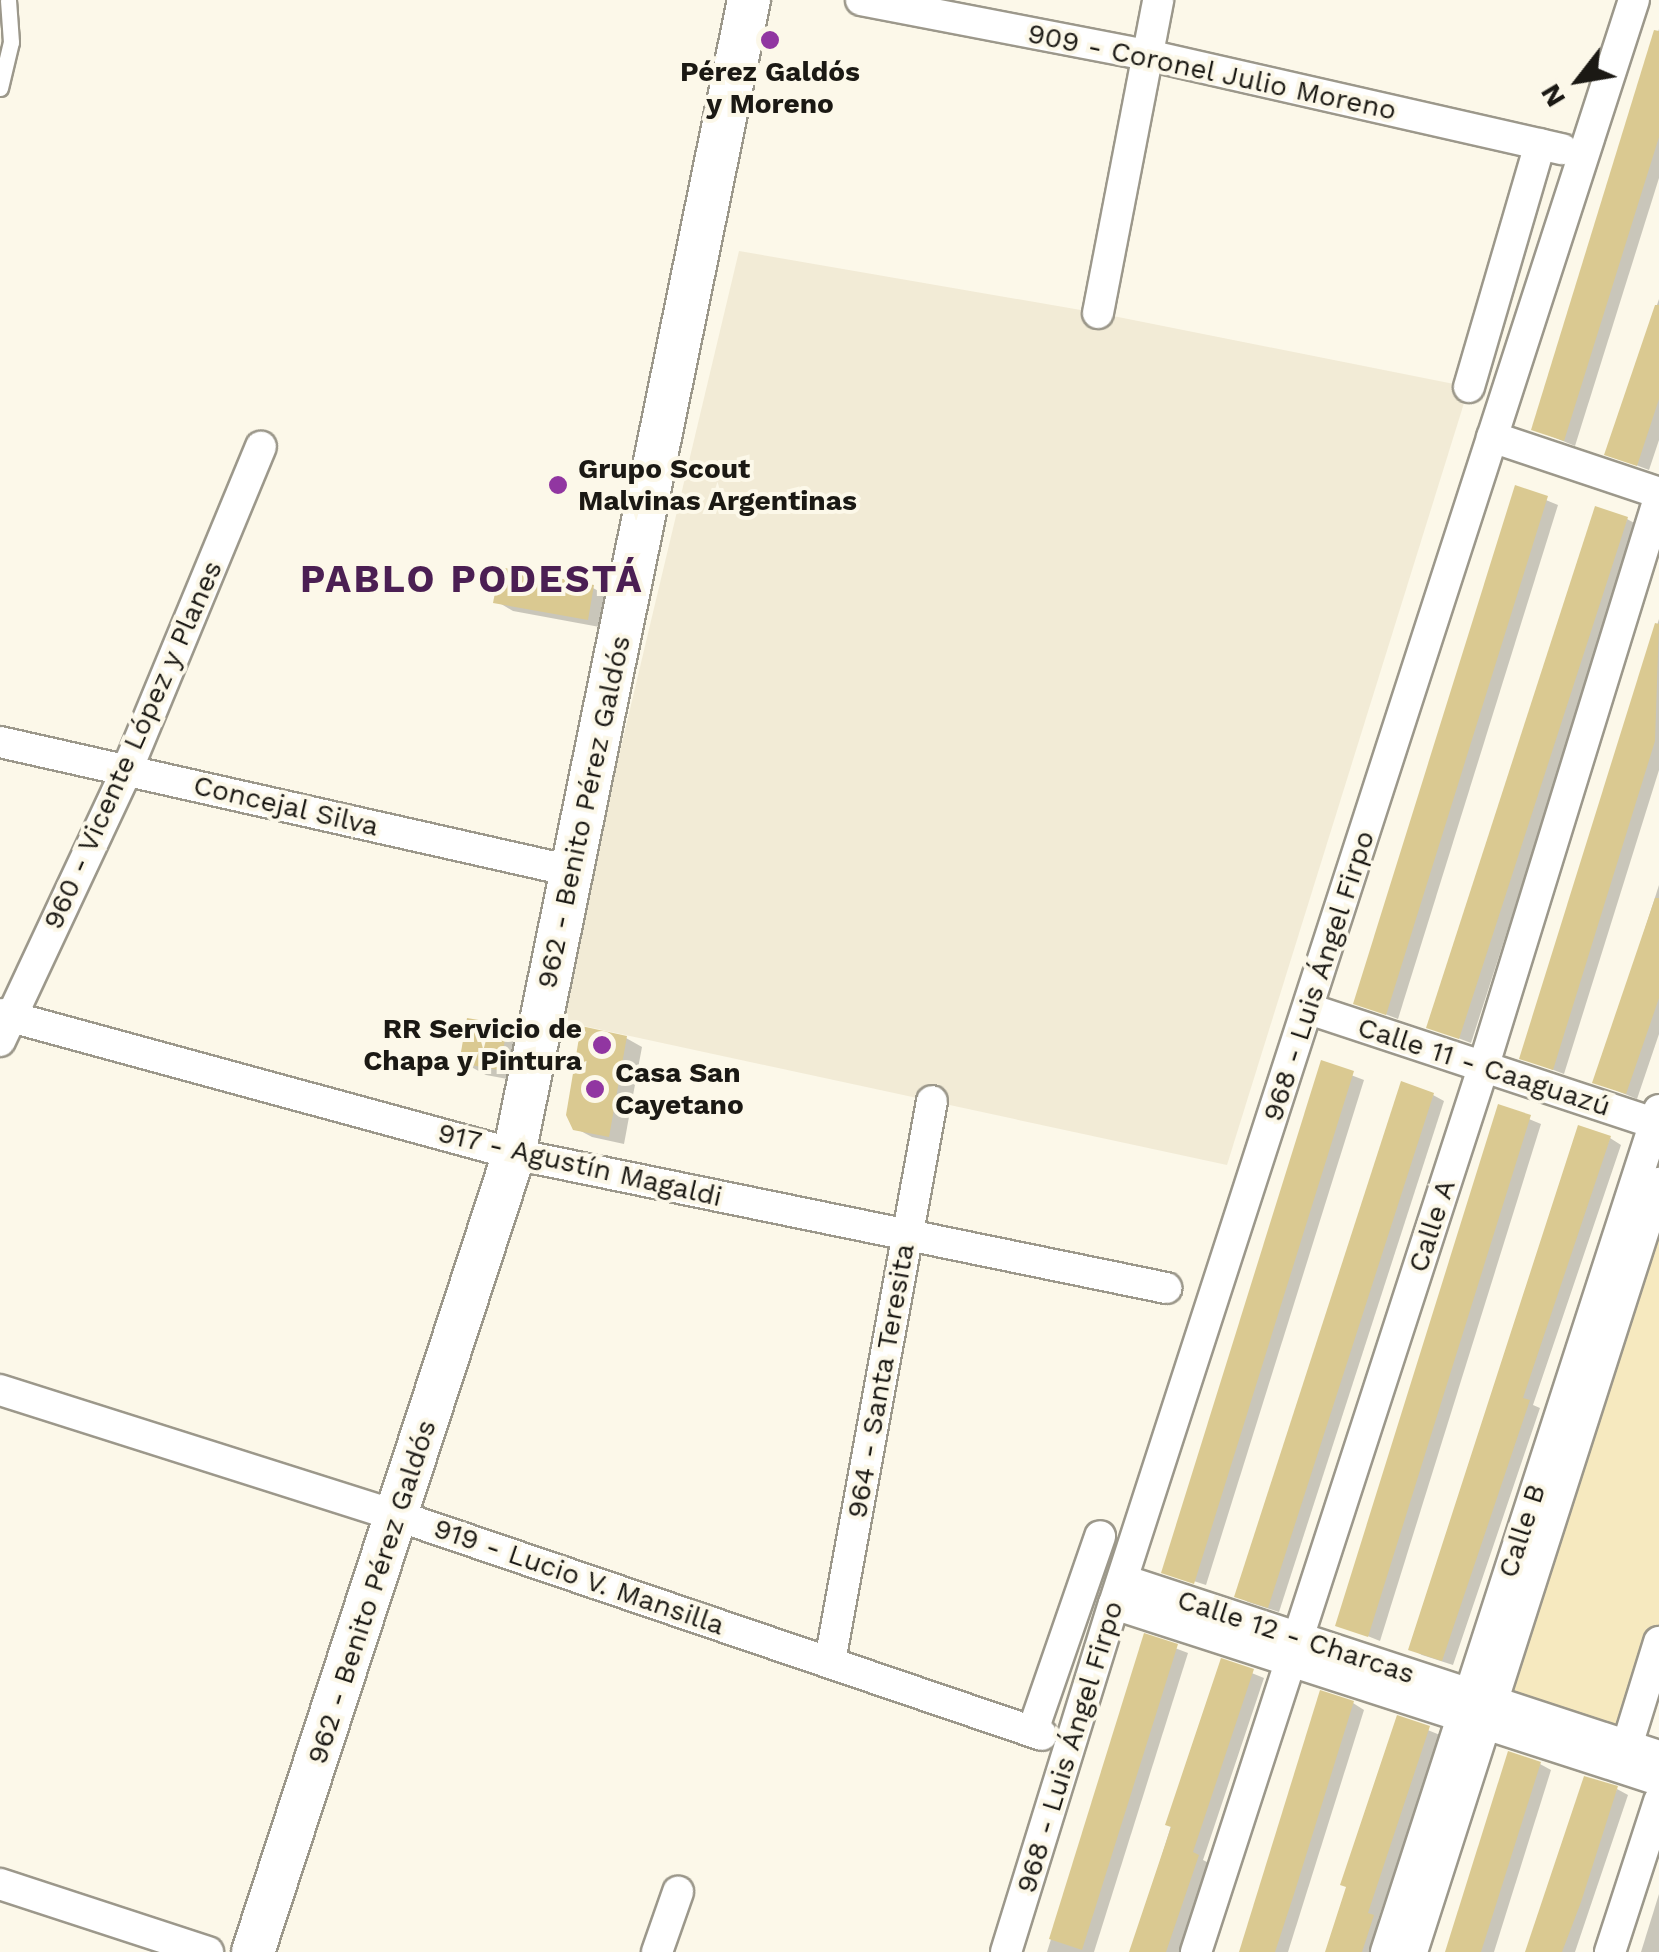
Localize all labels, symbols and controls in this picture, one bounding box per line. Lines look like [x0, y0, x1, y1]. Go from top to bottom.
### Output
street label: 909 - Coronel Julio Moreno [1024, 16, 1400, 128]
marker: Pérez Galdós y Moreno [759, 29, 781, 51]
north arrow [1529, 30, 1629, 130]
place label: Pérez Galdós y Moreno [680, 55, 860, 121]
text: N [1533, 78, 1572, 113]
place label: Grupo Scout Malvinas Argentinas [578, 452, 857, 518]
marker: Grupo Scout Malvinas Argentinas [547, 474, 569, 496]
street label: 960 - Vicente López y Planes [36, 554, 230, 936]
district label: PABLO PODESTÁ [300, 557, 644, 603]
street label: 962 - Benito Pérez Galdós [530, 633, 638, 991]
street label: Concejal Silva [190, 768, 382, 844]
street label: 968 - Luis Ángel Firpo [1256, 825, 1382, 1127]
street label: Calle 11 - Caaguazú [1353, 1010, 1615, 1124]
place label: RR Servicio de Chapa y Pintura [362, 1012, 582, 1078]
marker: RR Servicio de Chapa y Pintura [591, 1034, 613, 1056]
place label: Casa San Cayetano [615, 1056, 744, 1122]
marker: Casa San Cayetano [584, 1078, 606, 1100]
street label: 917 - Agustín Magaldi [434, 1116, 726, 1214]
street label: Calle A [1401, 1175, 1463, 1277]
street label: 964 - Santa Teresita [840, 1240, 922, 1522]
street label: 962 - Benito Pérez Galdós [300, 1416, 444, 1768]
street label: Calle B [1491, 1480, 1553, 1582]
street label: 919 - Lucio V. Mansilla [429, 1511, 729, 1643]
street label: Calle 12 - Charcas [1173, 1583, 1419, 1691]
street label: 968 - Luis Ángel Firpo [1009, 1596, 1131, 1898]

